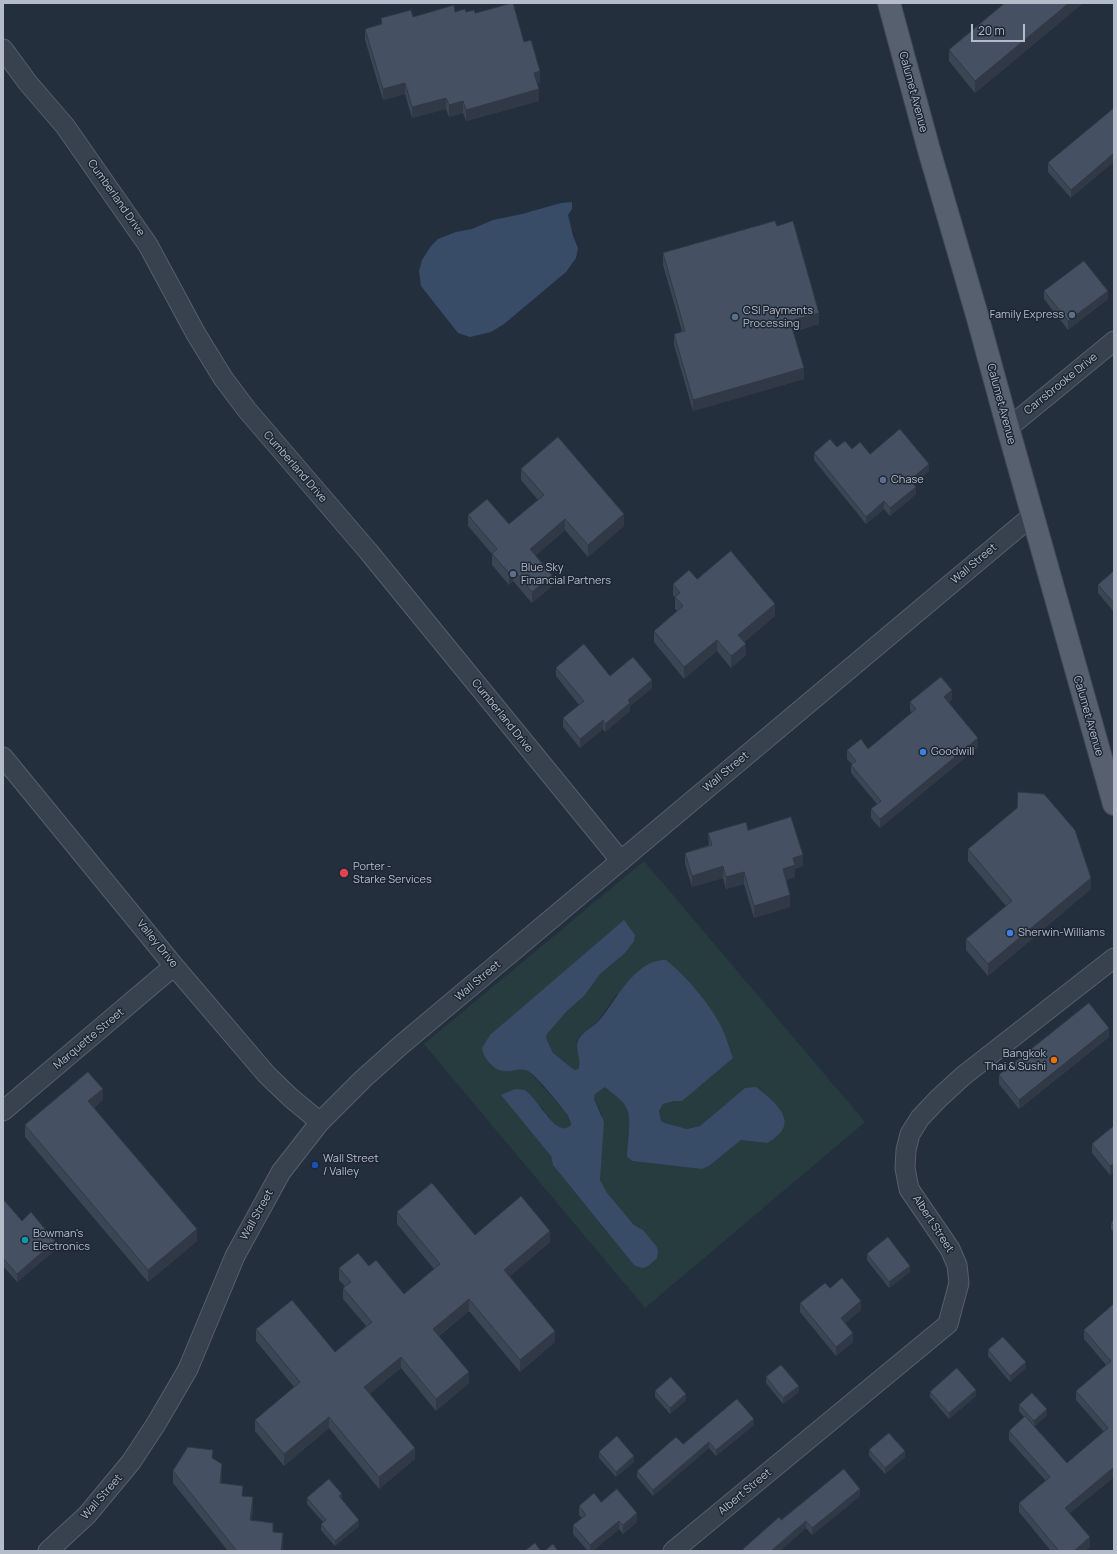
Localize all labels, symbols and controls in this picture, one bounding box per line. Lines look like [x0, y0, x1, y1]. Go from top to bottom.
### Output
scale bar [973, 16, 1027, 42]
text: 20 m [978, 22, 1005, 39]
street label: Calumet Avenue [896, 50, 930, 134]
street label: Cumberland Drive [85, 157, 147, 239]
place label: CSI Payments Processing [743, 304, 813, 330]
place label: Family Express [990, 308, 1064, 322]
marker: Family Express [1067, 310, 1077, 320]
marker: CSI Payments Processing [730, 312, 740, 322]
street label: Carrsbrooke Drive [1022, 350, 1100, 418]
street label: Calumet Avenue [984, 362, 1018, 446]
street label: Cumberland Drive [260, 429, 330, 505]
place label: Chase [891, 473, 924, 487]
marker: Chase [878, 475, 888, 485]
street label: Wall Street [948, 541, 1000, 587]
place label: Blue Sky Financial Partners [521, 561, 611, 587]
marker: Blue Sky Financial Partners [508, 569, 518, 579]
street label: Calumet Avenue [1070, 674, 1106, 758]
street label: Cumberland Drive [468, 677, 536, 755]
place label: Goodwill [931, 745, 974, 759]
marker: Goodwill [918, 747, 928, 757]
street label: Wall Street [700, 749, 752, 795]
place label: Porter - Starke Services [353, 860, 432, 886]
marker: Porter - Starke Services [338, 867, 350, 879]
street label: Valley Drive [134, 918, 180, 970]
place label: Sherwin-Williams [1018, 926, 1105, 940]
marker: Sherwin-Williams [1005, 928, 1015, 938]
street label: Wall Street [452, 958, 504, 1004]
street label: Marquette Street [51, 1006, 127, 1072]
place label: Bangkok Thai & Sushi [984, 1047, 1046, 1073]
marker: Bangkok Thai & Sushi [1049, 1055, 1059, 1065]
place label: Wall Street / Valley [323, 1152, 379, 1178]
marker: Wall Street / Valley [310, 1160, 320, 1170]
street label: Wall Street [238, 1188, 276, 1242]
street label: Albert Street [910, 1193, 956, 1255]
place label: Bowman's Electronics [33, 1227, 90, 1253]
marker: Bowman's Electronics [20, 1235, 30, 1245]
street label: Albert Street [716, 1466, 774, 1518]
street label: Wall Street [79, 1472, 125, 1522]

